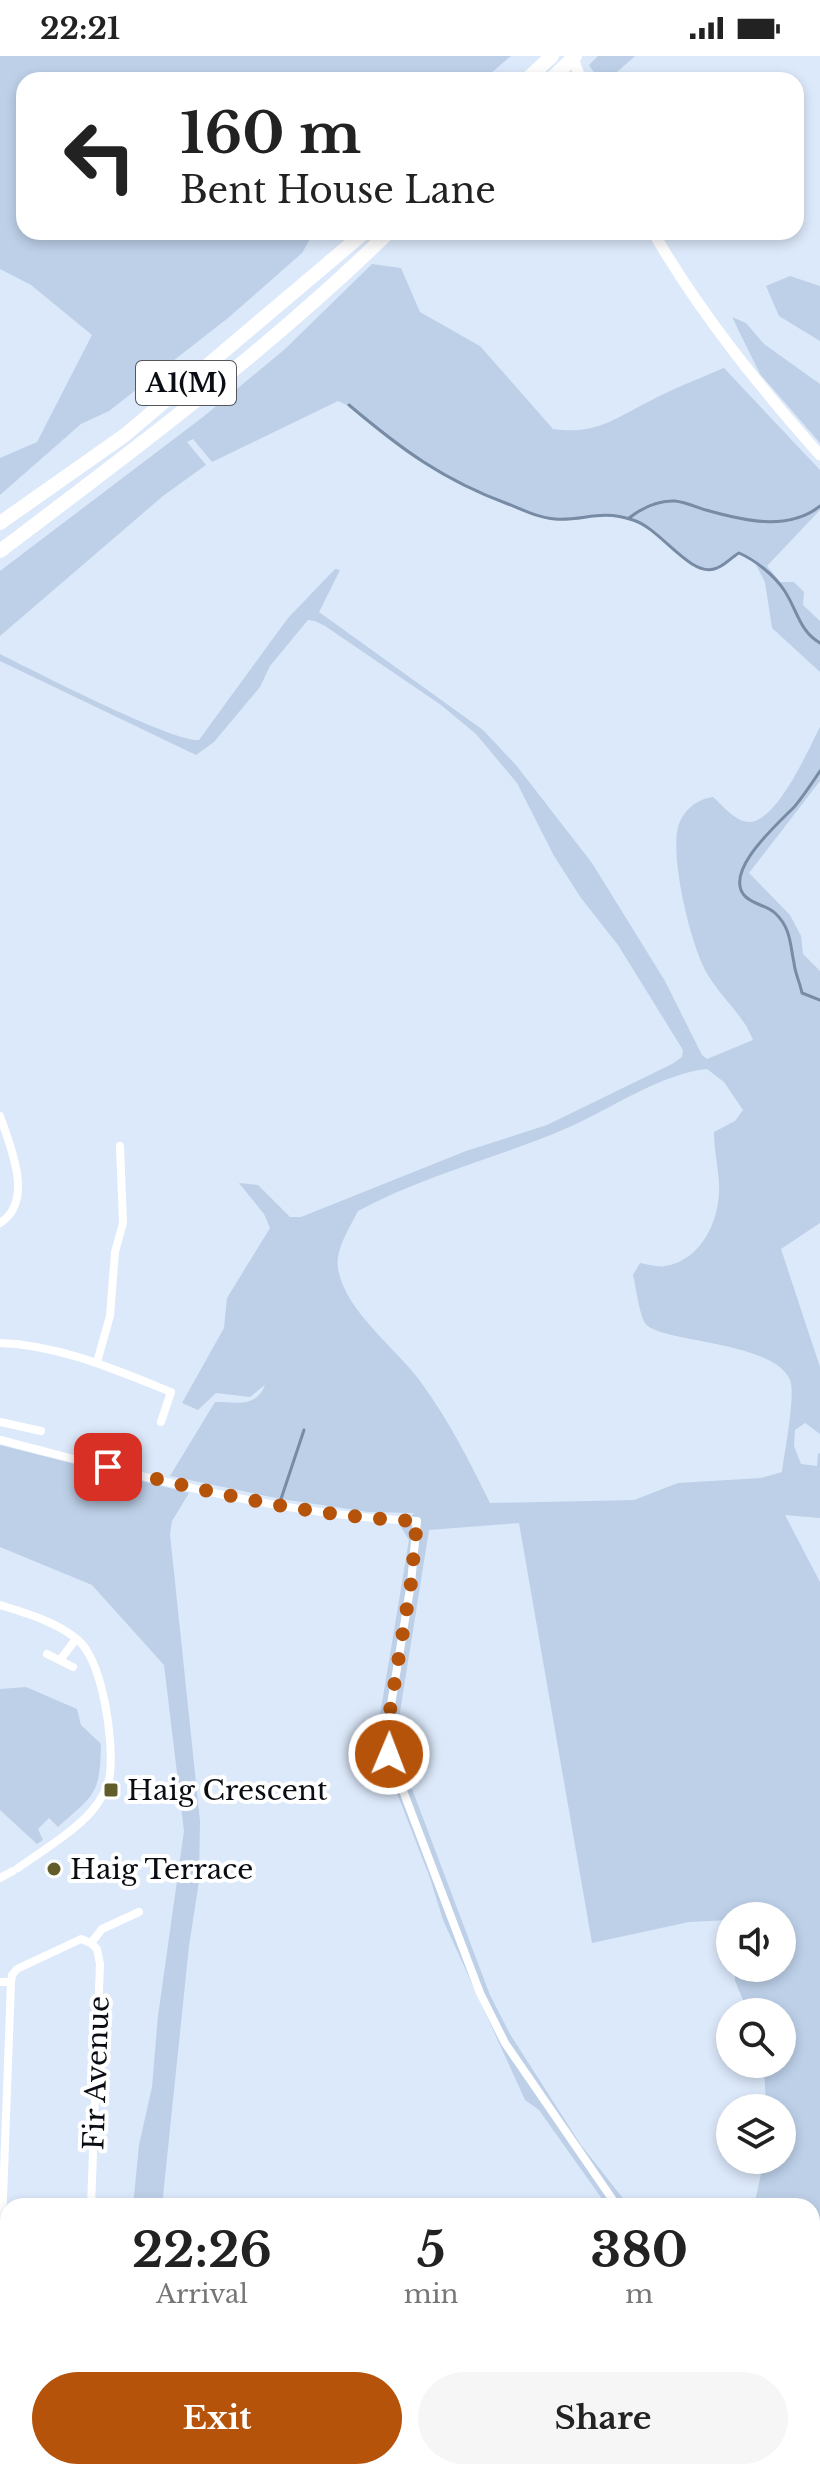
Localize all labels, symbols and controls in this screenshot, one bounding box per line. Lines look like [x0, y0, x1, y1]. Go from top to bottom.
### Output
text: 22:21 [40, 10, 120, 47]
text: 160 m [180, 99, 361, 168]
icon: left [48, 104, 152, 208]
text: Bent House Lane [180, 168, 496, 213]
road number: A1(M) [136, 361, 236, 405]
pin [74, 1433, 142, 1501]
icon: arrive [86, 1445, 130, 1489]
position arrow [347, 1712, 431, 1796]
place label: Haig Crescent [127, 1773, 328, 1808]
marker: Haig Crescent [102, 1781, 120, 1799]
place label: Haig Terrace [70, 1852, 253, 1887]
marker: Haig Terrace [45, 1860, 63, 1878]
map controls [716, 1902, 796, 2174]
button: sound [716, 1902, 796, 1982]
street label: Fir Avenue [76, 1995, 117, 2151]
button: search [716, 1998, 796, 2078]
button: layers [716, 2094, 796, 2174]
text: 22:26 [132, 2220, 272, 2280]
text: 5 [417, 2220, 445, 2280]
text: 380 [591, 2220, 688, 2280]
text: Arrival [156, 2278, 248, 2310]
text: min [404, 2278, 459, 2310]
text: m [625, 2278, 653, 2310]
button: Exit [32, 2372, 402, 2464]
button: Share [418, 2372, 788, 2464]

